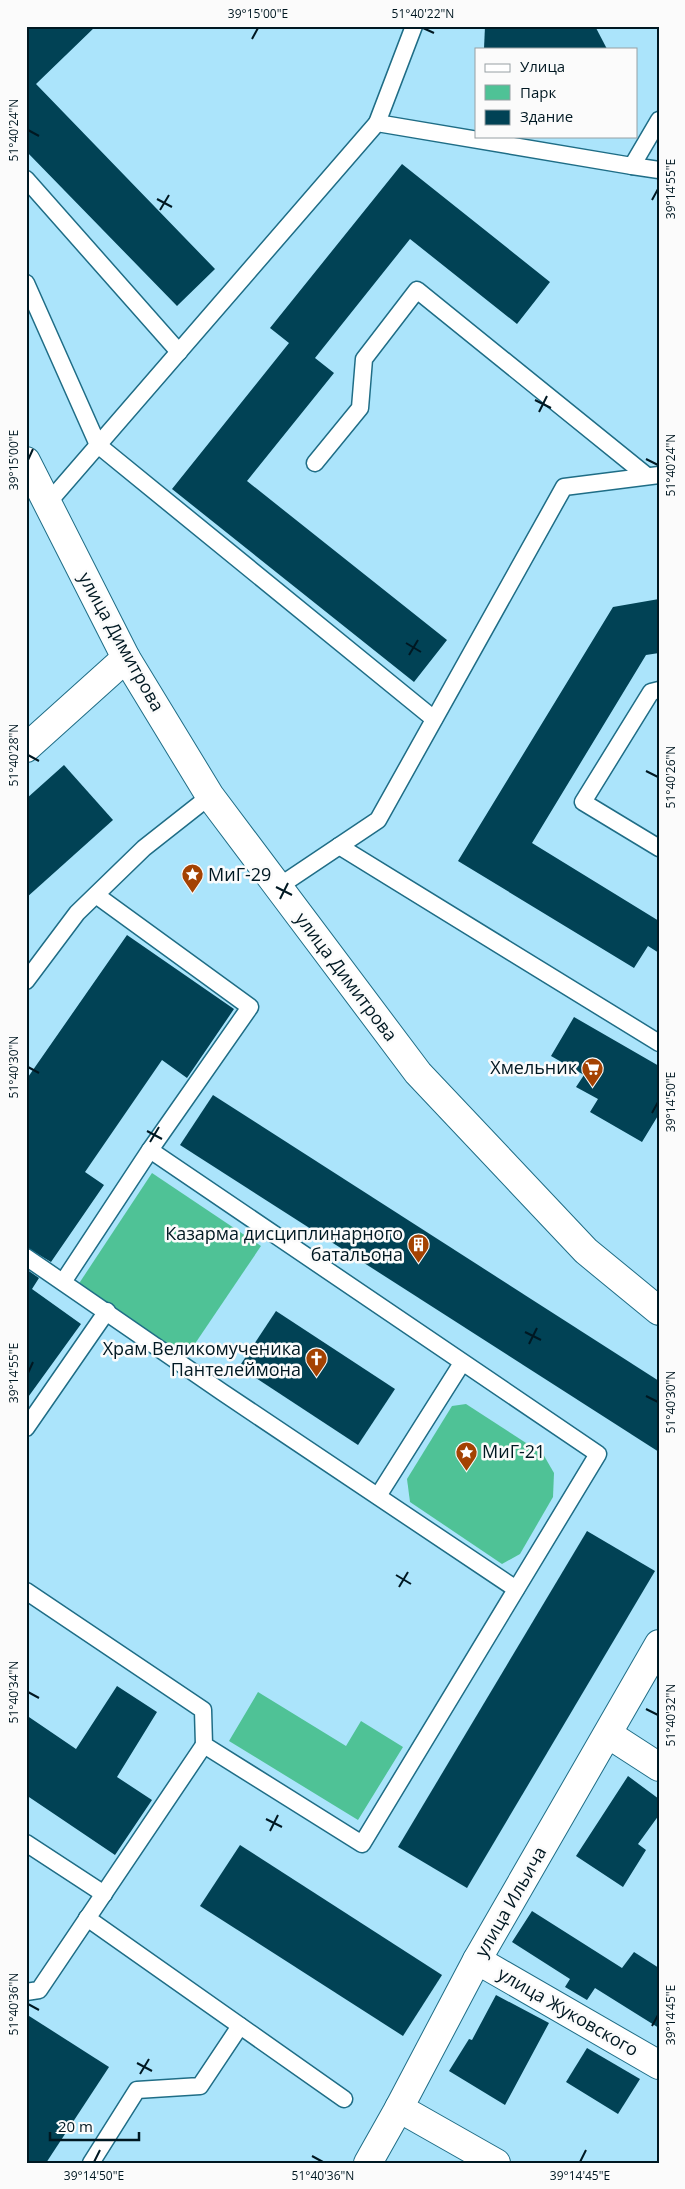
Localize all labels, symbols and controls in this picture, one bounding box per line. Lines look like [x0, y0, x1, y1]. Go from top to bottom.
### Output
text: 39°15'00"E [228, 5, 288, 22]
text: 51°40'22"N [392, 5, 454, 22]
legend [475, 48, 638, 138]
text: Улица [520, 56, 565, 76]
text: Парк [520, 82, 556, 102]
text: 51°40'24"N [5, 99, 22, 161]
text: Здание [520, 106, 573, 126]
text: 39°14'55"E [662, 159, 679, 219]
text: 39°15'00"E [5, 430, 22, 490]
text: 51°40'24"N [662, 434, 679, 496]
street label: улица Димитрова [74, 568, 170, 715]
text: 51°40'28"N [5, 724, 22, 786]
text: 51°40'26"N [662, 746, 679, 808]
place label: МиГ-29 [208, 862, 271, 886]
place icon: МиГ-29 [180, 863, 204, 894]
street label: улица Димитрова [290, 907, 403, 1046]
text: 51°40'30"N [5, 1036, 22, 1098]
place label: Хмельник [490, 1055, 578, 1079]
supermarket icon: Хмельник [581, 1056, 605, 1087]
text: 39°14'50"E [662, 1072, 679, 1132]
place label: Казарма дисциплинарного батальона [165, 1221, 403, 1266]
building icon: Казарма дисциплинарного батальона [407, 1232, 431, 1263]
place label: Храм Великомученика Пантелеймона [103, 1336, 301, 1381]
text: 39°14'55"E [5, 1343, 22, 1403]
church icon: Храм Великомученика Пантелеймона [305, 1347, 329, 1378]
text: 51°40'30"N [662, 1371, 679, 1433]
place label: МиГ-21 [482, 1439, 545, 1463]
place icon: МиГ-21 [454, 1440, 478, 1471]
text: 51°40'34"N [5, 1661, 22, 1723]
text: 51°40'32"N [662, 1684, 679, 1746]
street label: улица Ильича [469, 1842, 551, 1961]
street label: улица Жуковского [494, 1961, 643, 2061]
text: 51°40'36"N [5, 1973, 22, 2035]
text: 39°14'45"E [662, 1985, 679, 2045]
scale bar [50, 2109, 139, 2141]
text: 20 m [58, 2116, 93, 2136]
text: 39°14'50"E [64, 2167, 124, 2184]
text: 51°40'36"N [292, 2167, 354, 2184]
text: 39°14'45"E [550, 2167, 610, 2184]

